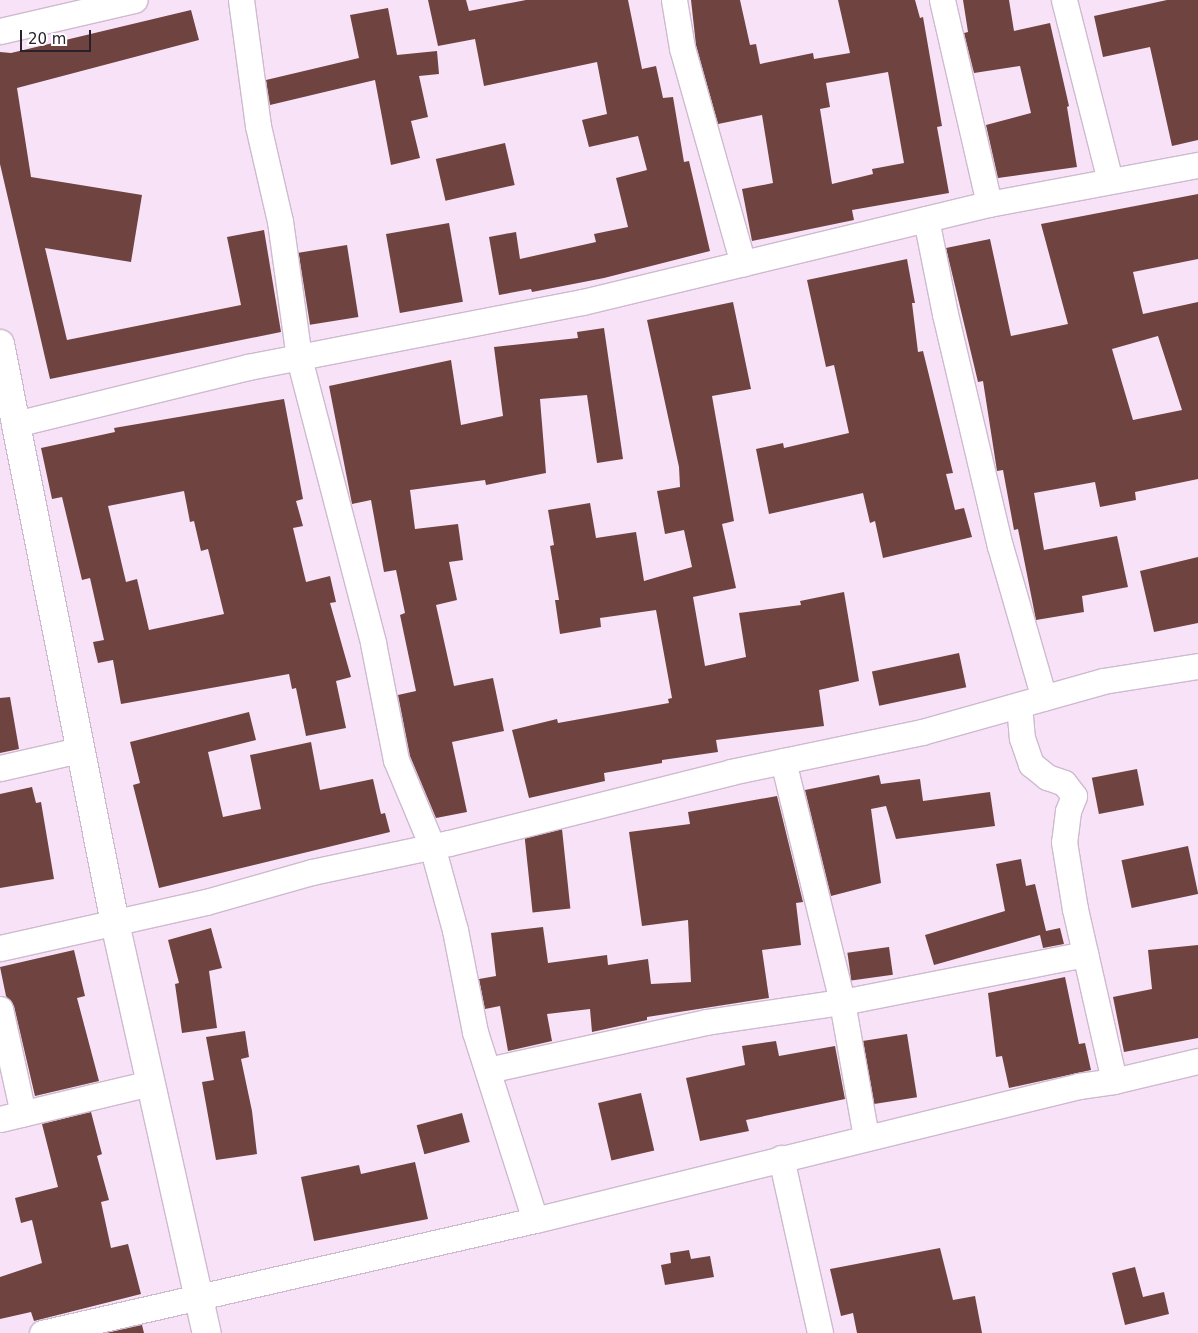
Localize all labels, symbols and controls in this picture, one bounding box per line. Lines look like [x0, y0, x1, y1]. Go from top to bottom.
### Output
scale bar [22, 20, 94, 52]
text: 20 m [28, 30, 66, 48]

